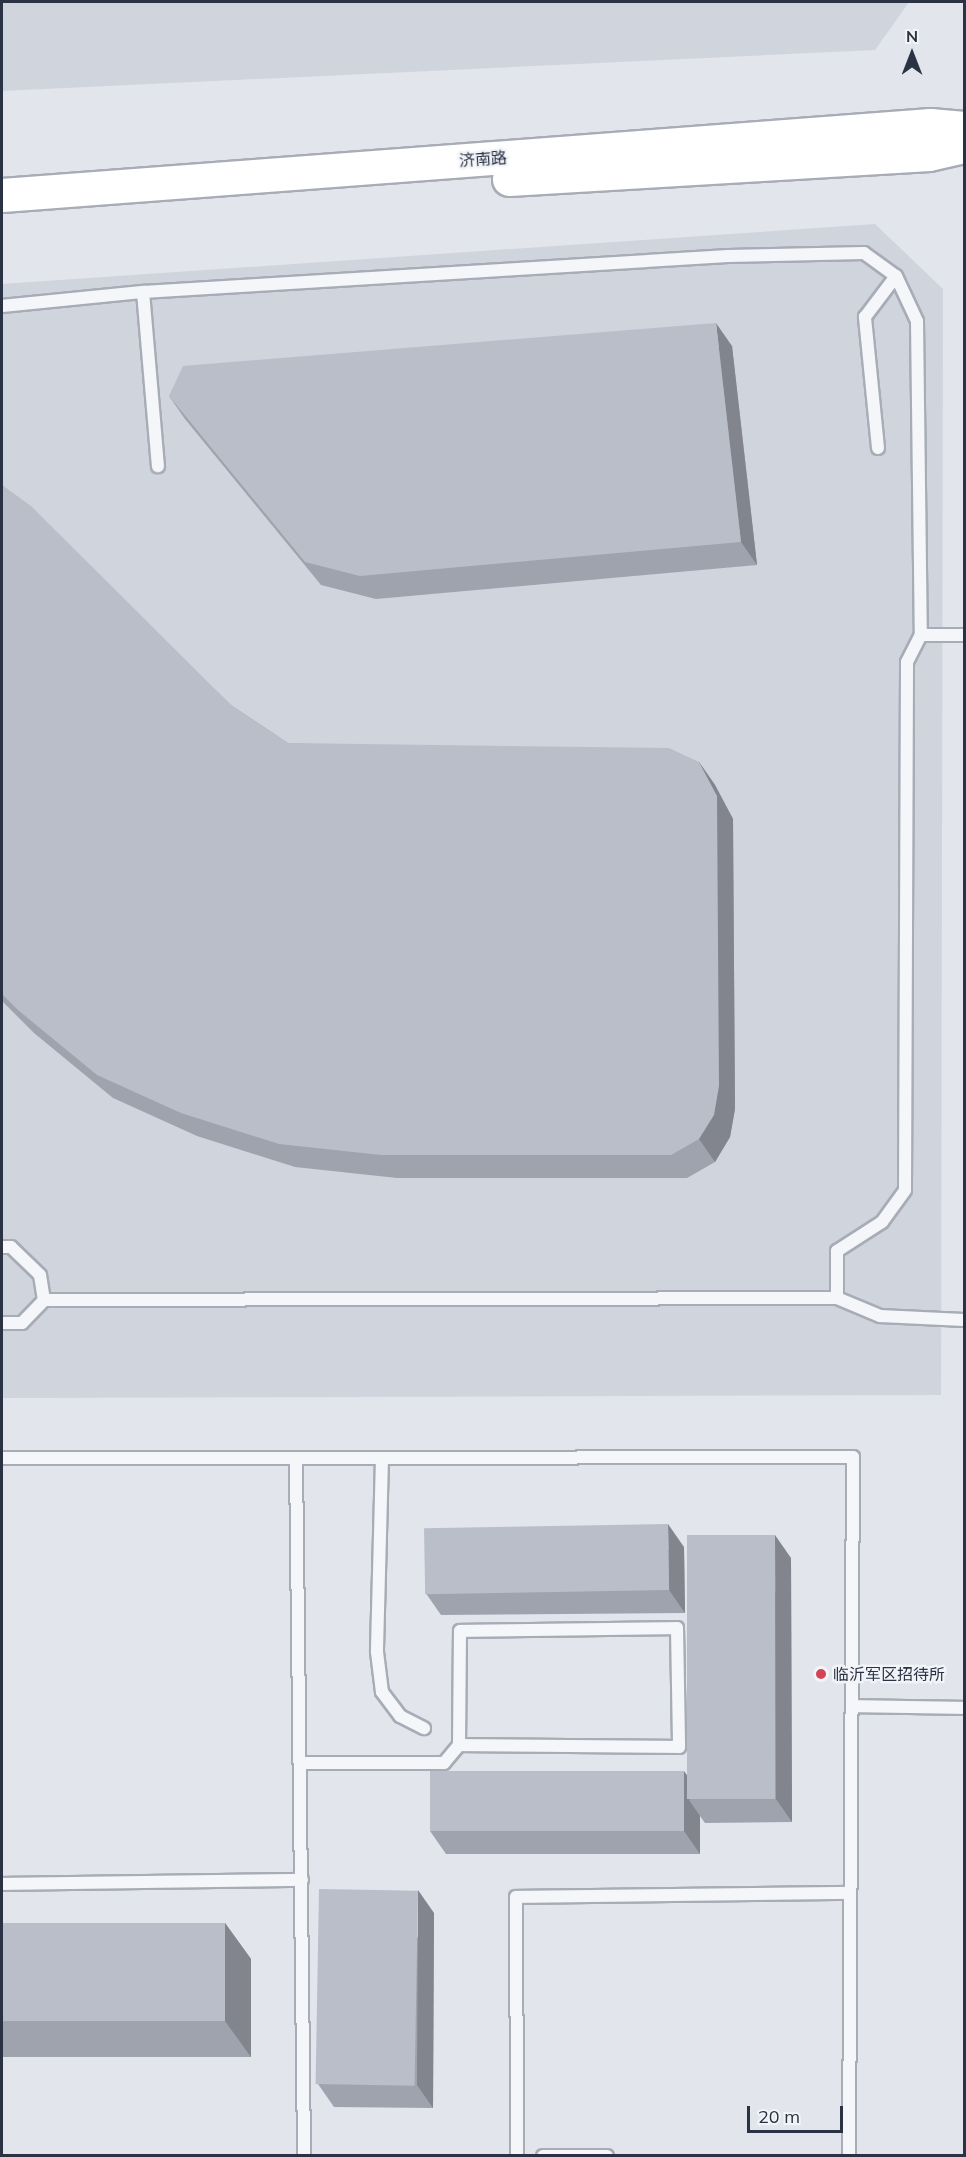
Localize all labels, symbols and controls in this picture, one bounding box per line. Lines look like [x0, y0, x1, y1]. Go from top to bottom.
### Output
north arrow [882, 24, 942, 84]
text: N [906, 26, 918, 46]
street label: 济南路 [458, 148, 508, 170]
place label: 临沂军区招待所 [833, 1664, 945, 1684]
marker: 临沂军区招待所 [814, 1667, 828, 1681]
scale bar [750, 2094, 846, 2132]
text: 20 m [758, 2105, 800, 2128]

